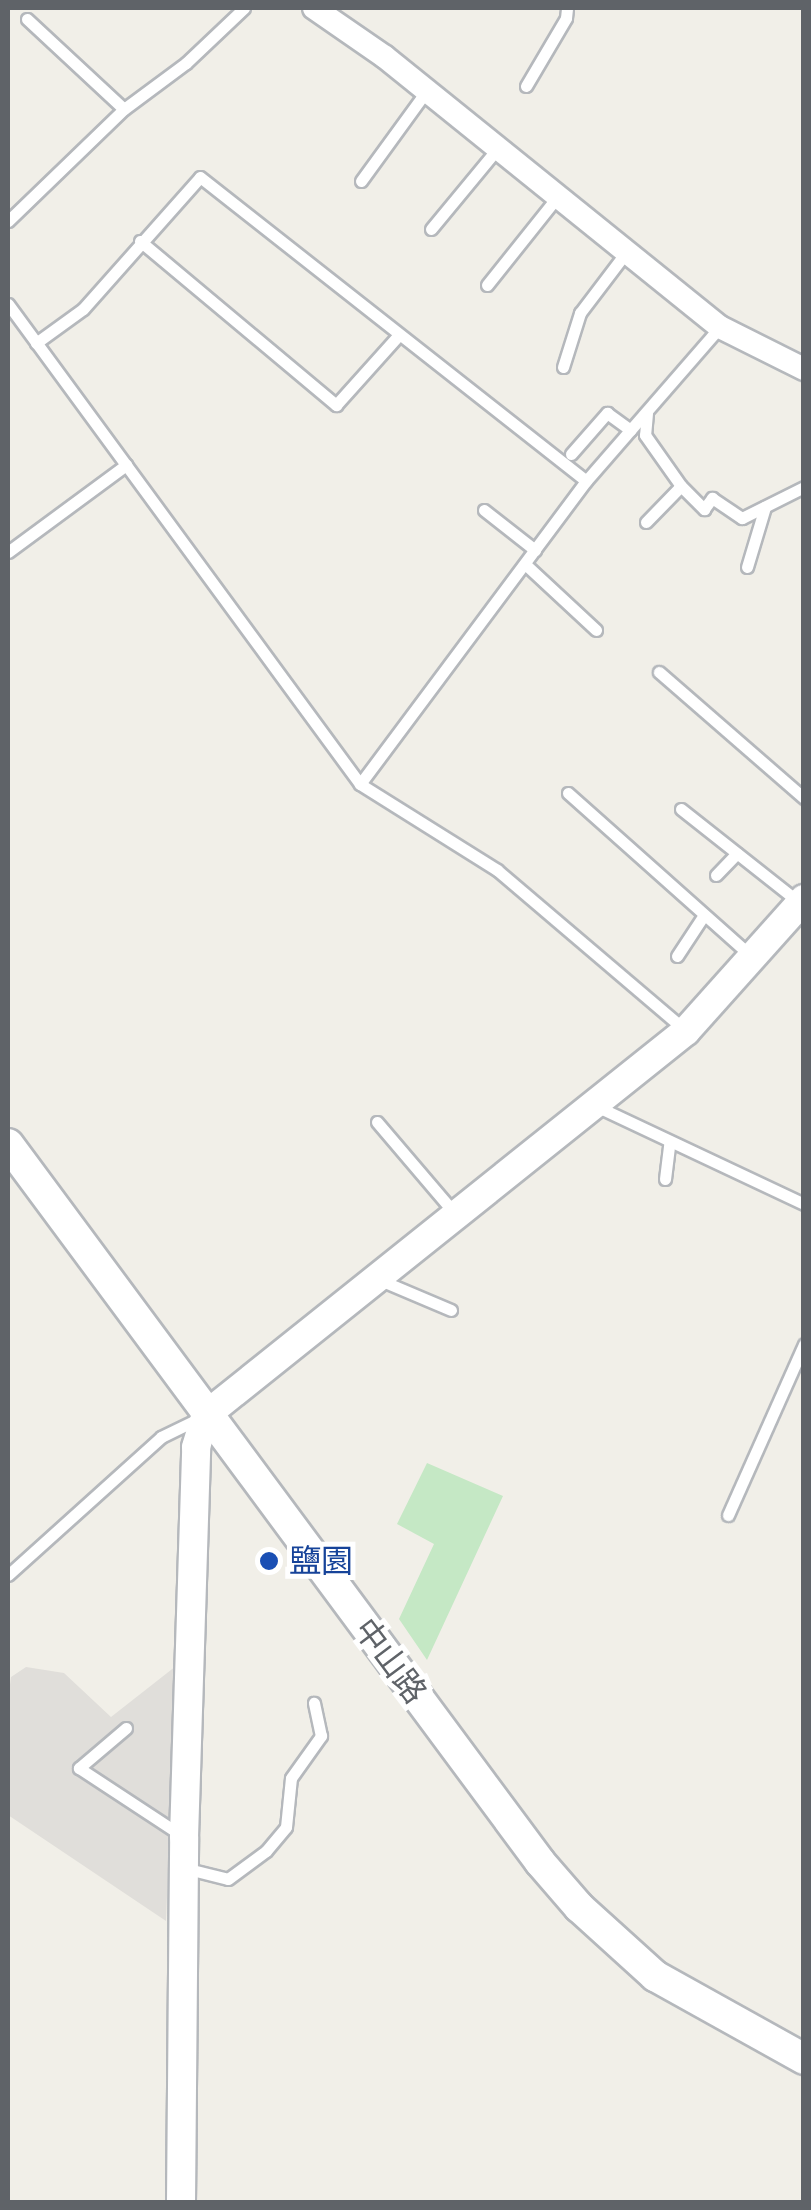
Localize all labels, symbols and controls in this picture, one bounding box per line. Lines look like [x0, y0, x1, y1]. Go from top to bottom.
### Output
place label: 鹽園 [289, 1542, 353, 1580]
marker: 鹽園 [258, 1550, 280, 1572]
street label: 中山路 [346, 1611, 434, 1711]

